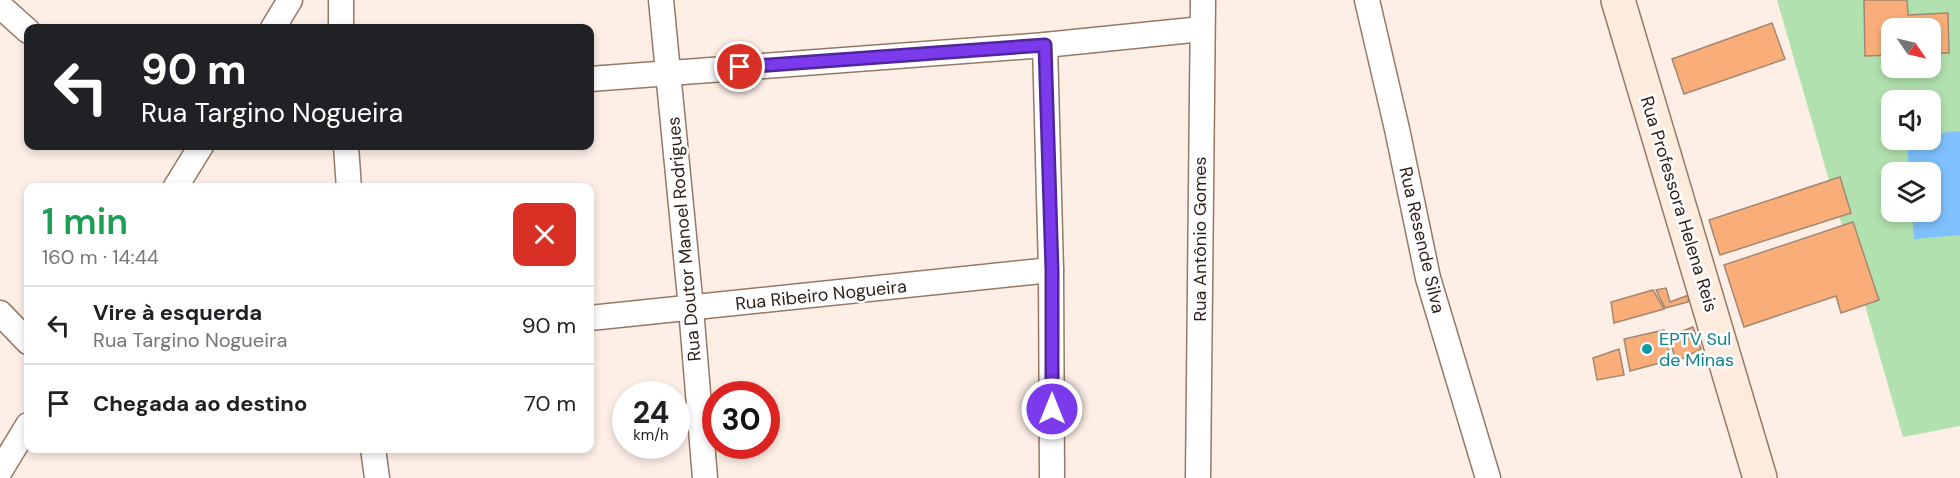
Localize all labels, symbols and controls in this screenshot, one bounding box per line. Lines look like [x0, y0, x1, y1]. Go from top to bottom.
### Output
north arrow [1881, 18, 1941, 78]
map controls [1881, 18, 1941, 222]
pin [714, 41, 765, 92]
text: 90 m [141, 42, 247, 97]
icon: left [42, 48, 120, 126]
icon: arrive [723, 50, 756, 83]
button: sound [1881, 90, 1941, 150]
street label: Rua Professora Helena Reis [1635, 93, 1723, 315]
text: Rua Targino Nogueira [141, 95, 403, 130]
street label: Rua Doutor Manoel Rodrigues [661, 116, 707, 362]
street label: Rua Antônio Gomes [1188, 156, 1212, 322]
button: layers [1881, 162, 1941, 222]
street label: Rua Resende Silva [1393, 164, 1451, 316]
text: 1 min [42, 198, 128, 245]
button: close [513, 203, 576, 266]
text: 160 m · 14:44 [42, 244, 159, 270]
street label: Rua Ribeiro Nogueira [734, 274, 908, 316]
text: Vire à esquerda [93, 298, 262, 327]
icon: left [42, 309, 75, 342]
text: 90 m [522, 311, 576, 340]
text: Rua Targino Nogueira [93, 327, 287, 353]
place label: EPTV Sul de Minas [1659, 327, 1734, 372]
marker: EPTV Sul de Minas [1640, 342, 1654, 356]
position arrow [1020, 377, 1084, 441]
speed limit sign: 30 [702, 381, 780, 459]
icon: arrive [42, 387, 75, 420]
text: Chegada ao destino [93, 389, 307, 418]
text: 70 m [524, 389, 576, 418]
text: 24 [633, 393, 669, 432]
text: km/h [633, 425, 669, 445]

